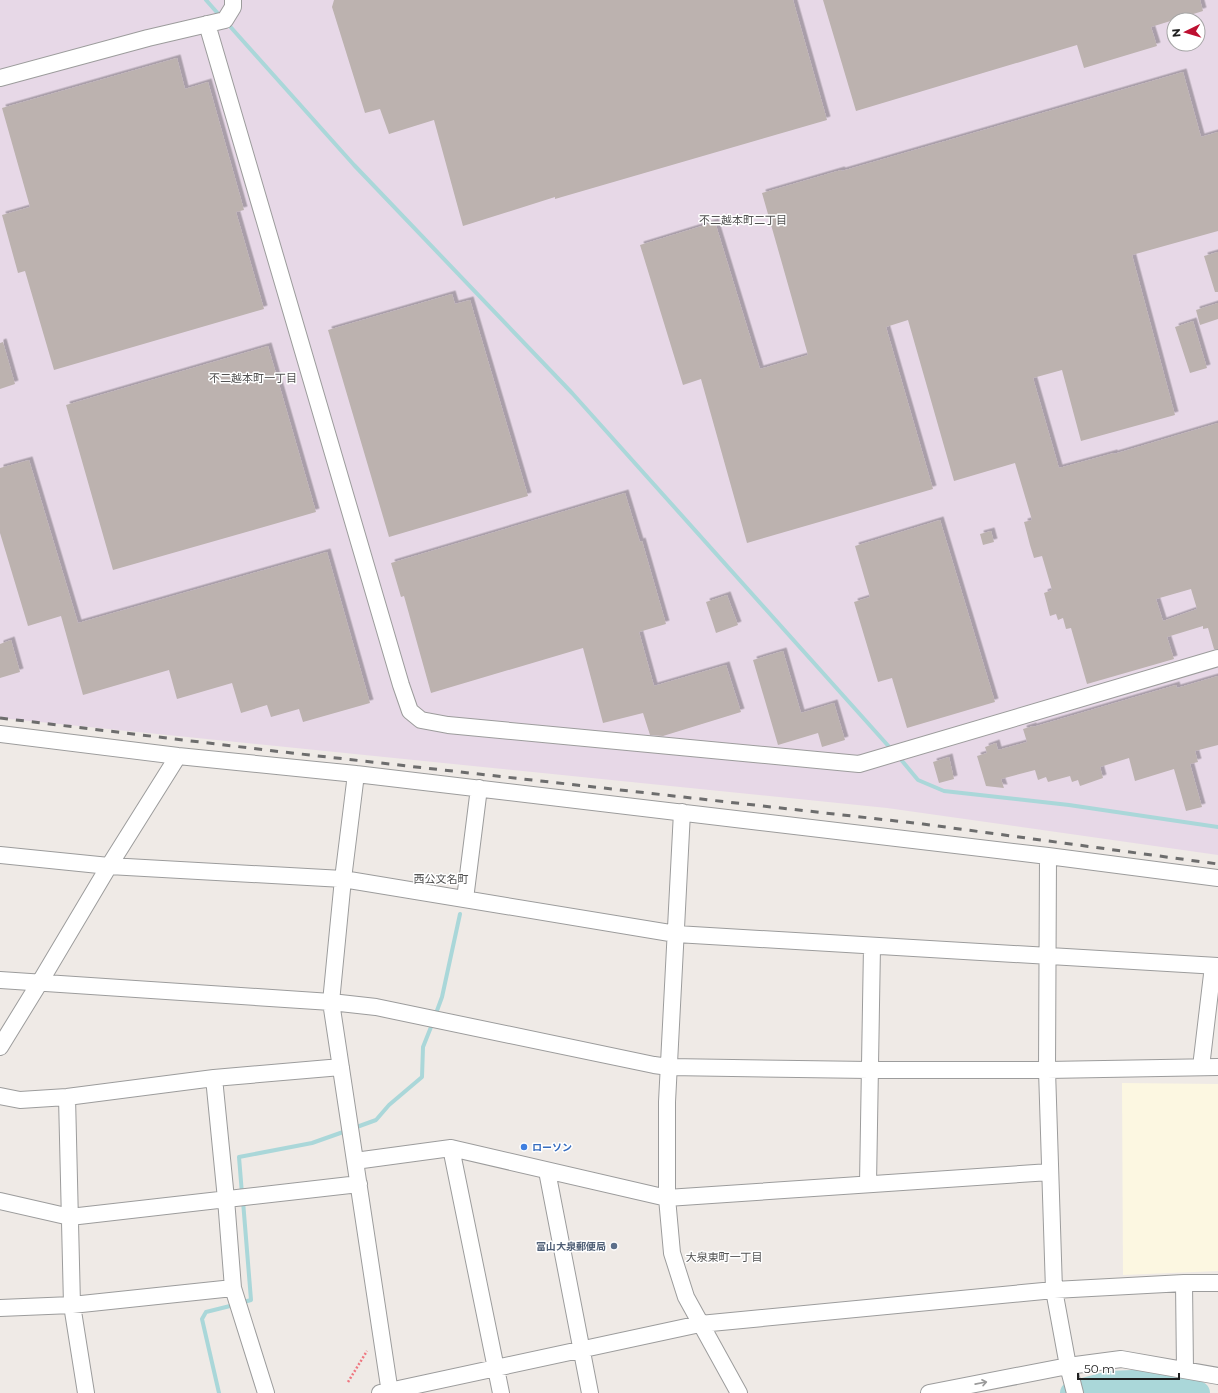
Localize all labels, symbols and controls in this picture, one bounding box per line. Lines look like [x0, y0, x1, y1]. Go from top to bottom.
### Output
north arrow [1166, 12, 1206, 52]
text: N [1169, 28, 1183, 38]
district label: 不二越本町二丁目 [699, 213, 787, 227]
district label: 不二越本町一丁目 [209, 371, 297, 385]
district label: 西公文名町 [414, 872, 469, 886]
place label: ローソン [532, 1141, 572, 1154]
marker: ローソン [519, 1142, 529, 1152]
place label: 富山大泉郵便局 [536, 1240, 606, 1253]
marker: 富山大泉郵便局 [609, 1241, 619, 1251]
district label: 大泉東町一丁目 [686, 1250, 763, 1264]
scale bar [1078, 1355, 1179, 1381]
text: 50 m [1084, 1361, 1115, 1376]
one-way arrow [974, 1379, 987, 1387]

